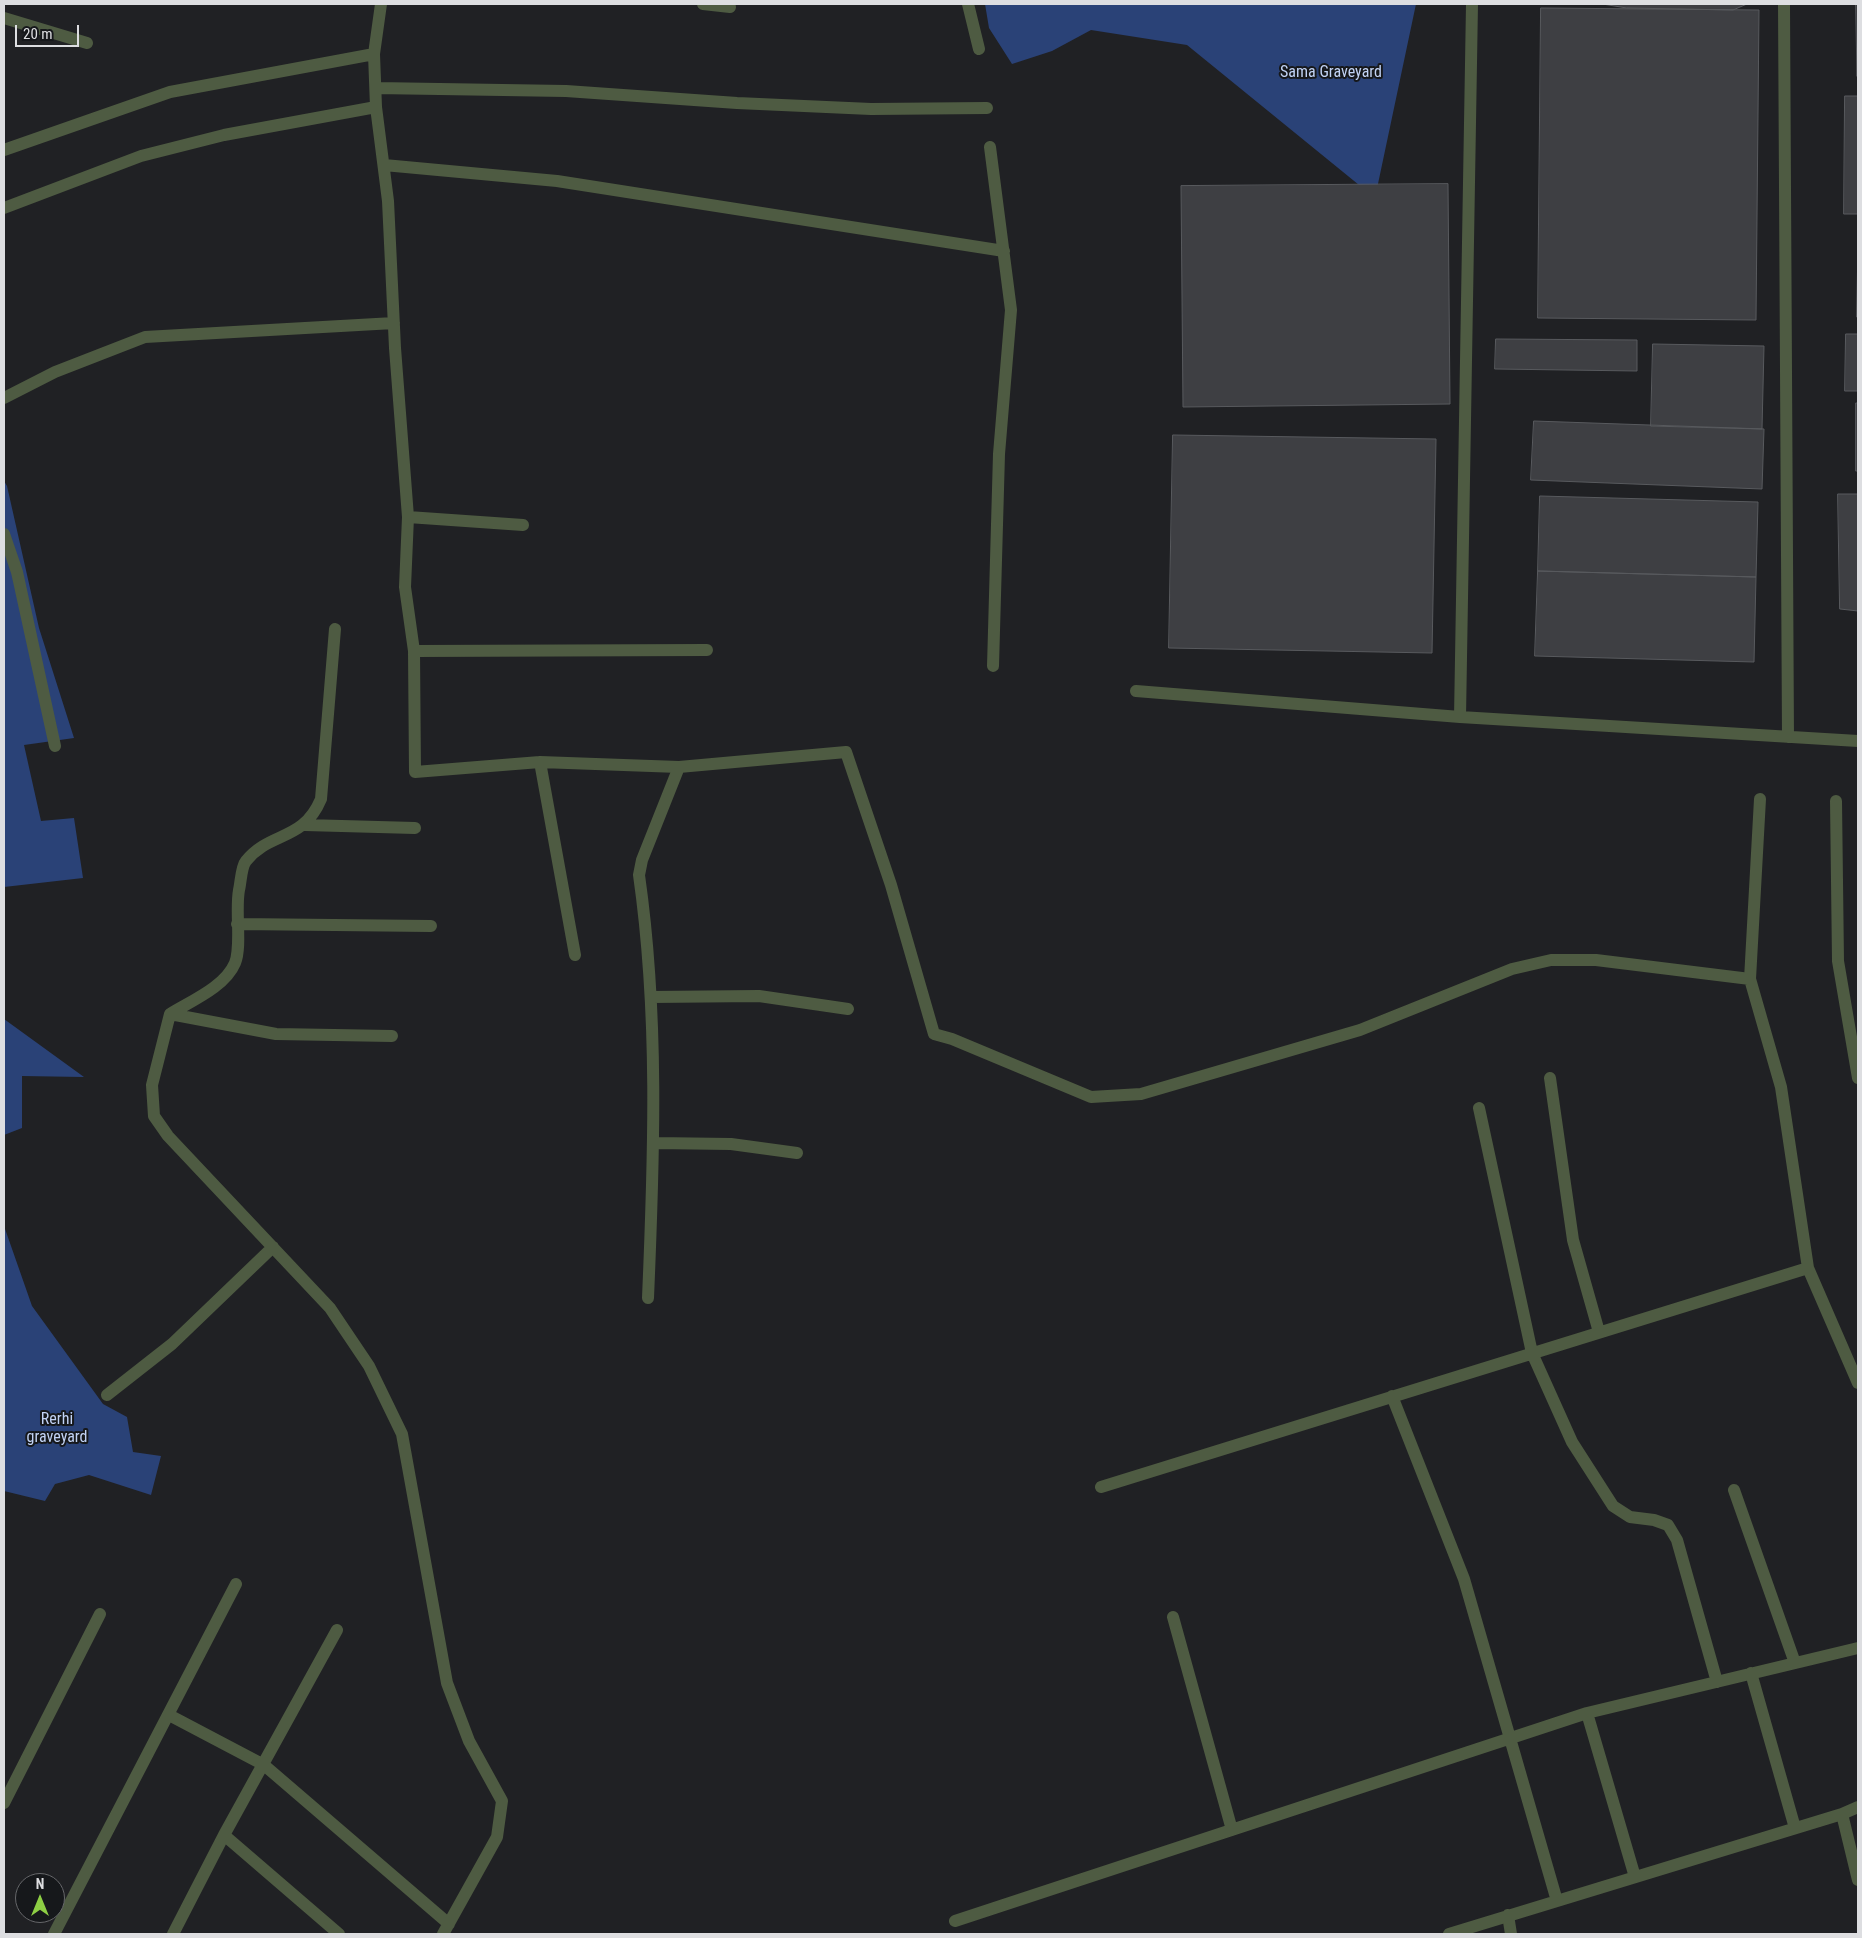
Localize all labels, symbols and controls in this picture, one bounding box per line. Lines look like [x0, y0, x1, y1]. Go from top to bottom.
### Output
scale bar [18, 15, 81, 47]
text: 20 m [23, 25, 53, 43]
park label: Sama Graveyard [1280, 63, 1382, 83]
park label: Rerhi graveyard [26, 1410, 88, 1448]
north arrow [15, 1873, 65, 1923]
text: N [36, 1876, 44, 1892]

